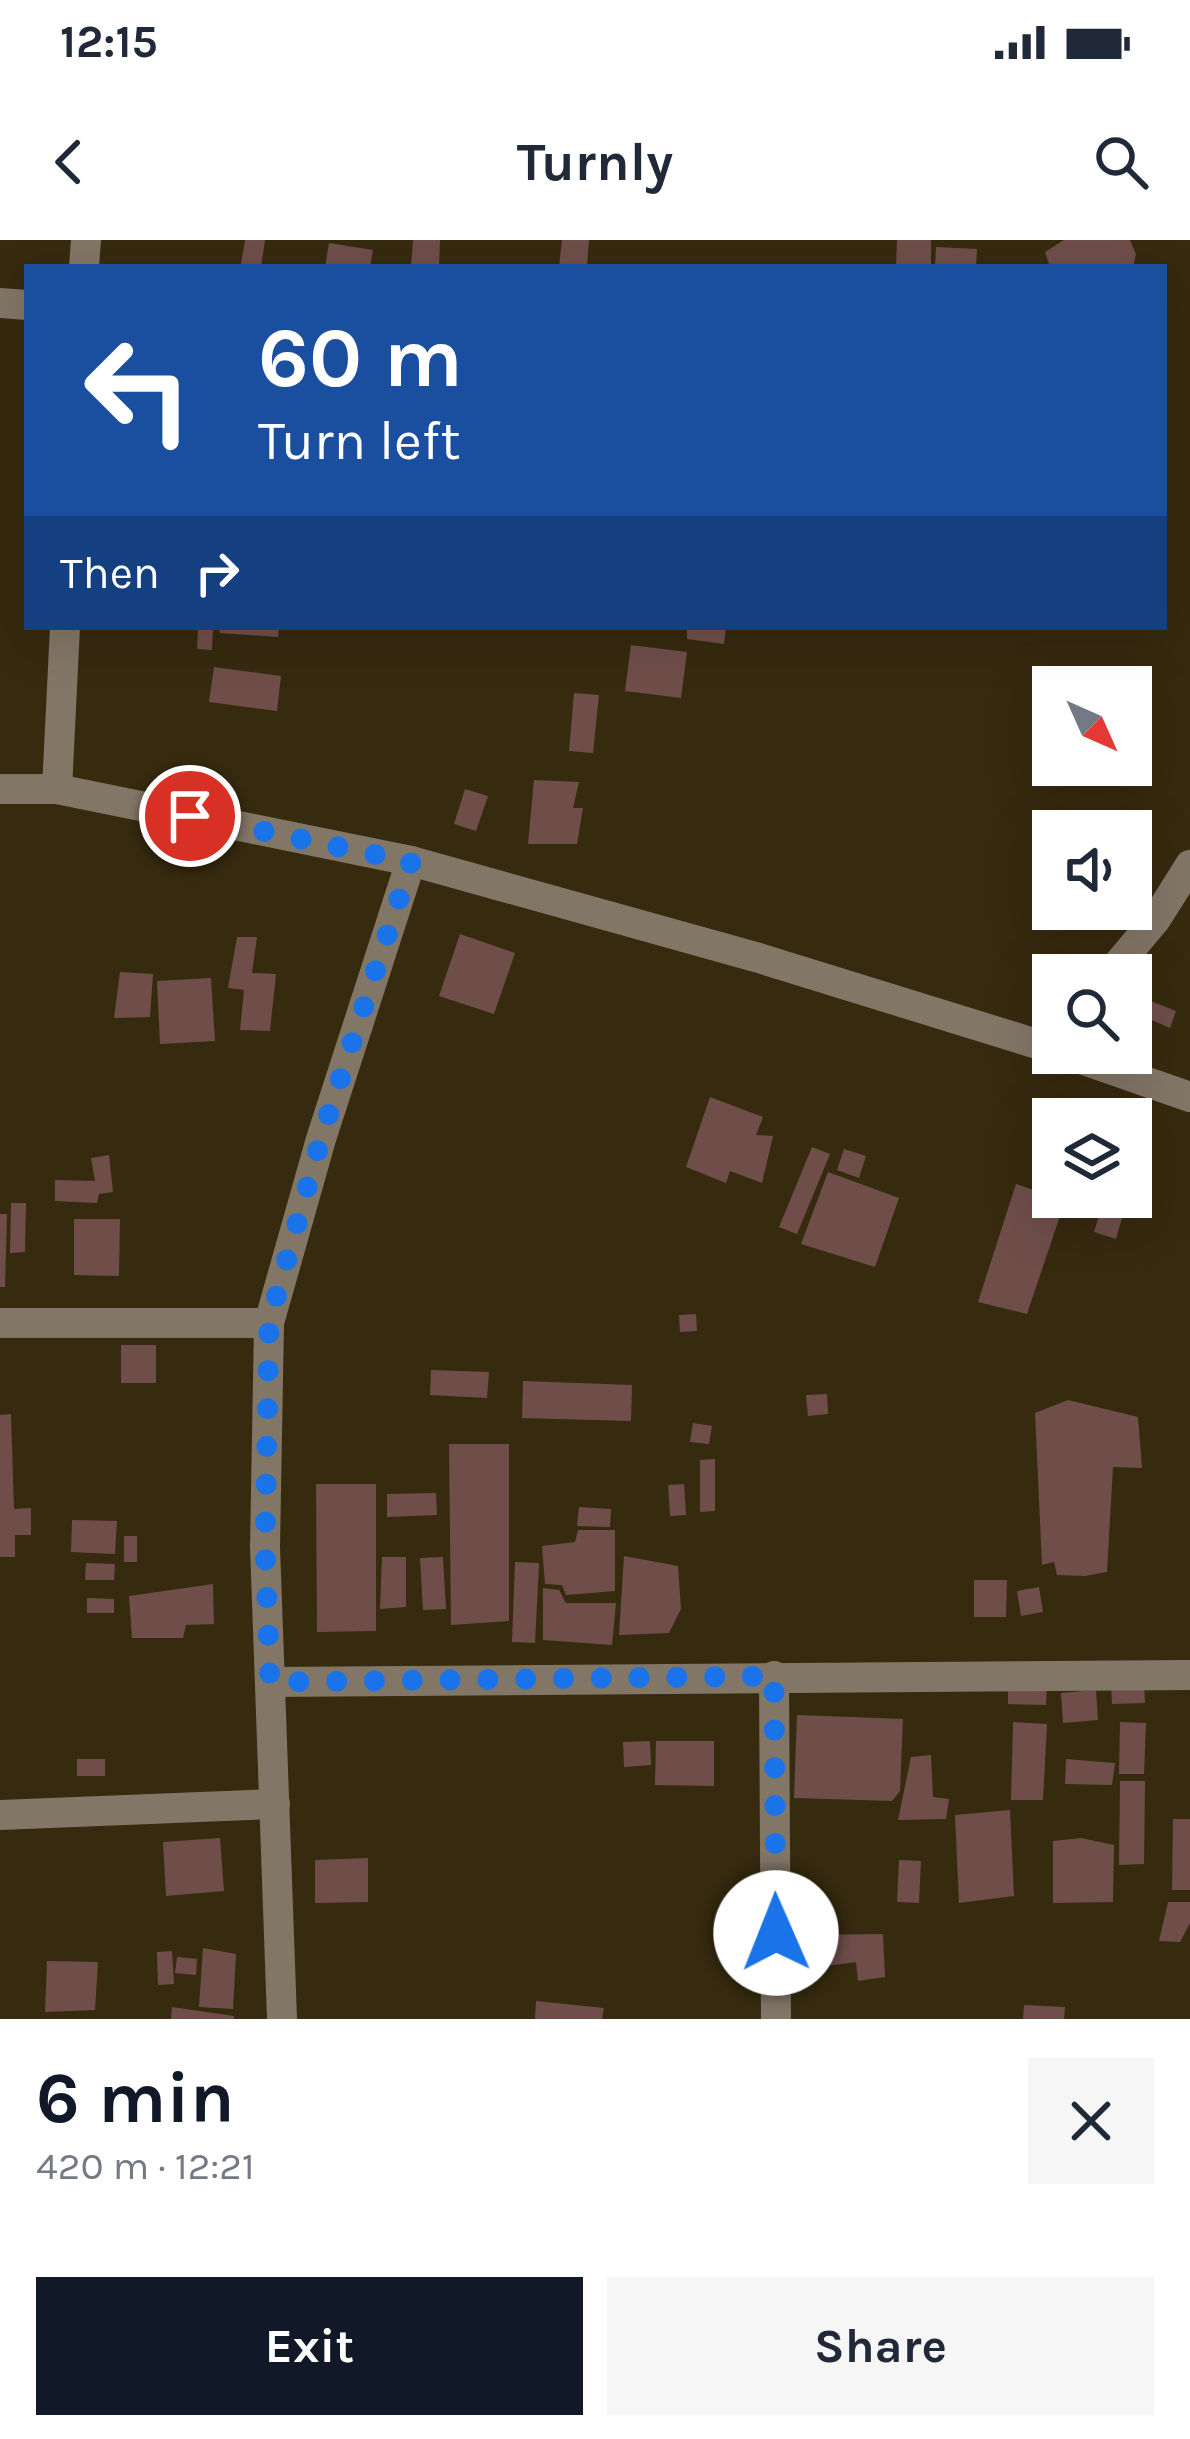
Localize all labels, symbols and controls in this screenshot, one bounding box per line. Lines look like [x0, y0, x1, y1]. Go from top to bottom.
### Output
text: 12:15 [60, 16, 158, 68]
icon: back [36, 129, 102, 195]
icon: search [1088, 129, 1154, 195]
text: Turnly [517, 130, 673, 194]
text: 60 m [258, 309, 463, 407]
icon: left [60, 312, 216, 468]
text: Turn left [258, 409, 461, 473]
icon: right [184, 540, 250, 606]
text: Then [60, 547, 160, 599]
north arrow [1032, 666, 1152, 786]
map controls [1032, 666, 1152, 1218]
pin [139, 765, 241, 867]
icon: arrive [157, 783, 223, 849]
button: sound [1032, 810, 1152, 930]
button: search [1032, 954, 1152, 1074]
button: layers [1032, 1098, 1152, 1218]
position arrow [713, 1870, 839, 1996]
text: 6 min [36, 2056, 235, 2140]
button: close [1028, 2058, 1154, 2184]
text: 420 m · 12:21 [36, 2143, 255, 2189]
button: Exit [36, 2277, 583, 2415]
button: Share [607, 2277, 1154, 2415]

